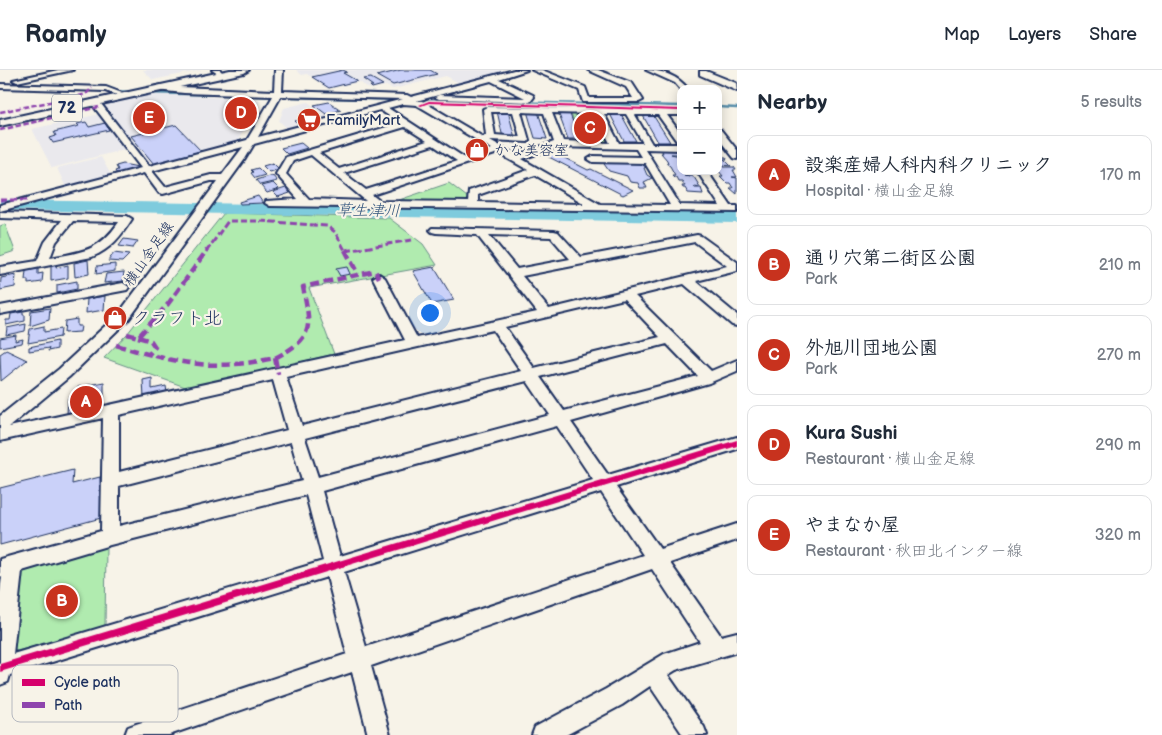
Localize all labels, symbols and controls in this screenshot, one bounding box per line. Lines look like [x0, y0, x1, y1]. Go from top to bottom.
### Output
text: Roamly [25, 20, 106, 49]
text: Map [944, 24, 980, 45]
text: Layers [1008, 24, 1061, 45]
text: Share [1089, 24, 1137, 45]
map controls [677, 85, 722, 175]
button: + [677, 85, 722, 130]
text: Nearby [757, 90, 827, 115]
text: 5 results [1080, 93, 1142, 112]
road number: 72 [52, 94, 82, 122]
pin: D [225, 94, 257, 132]
pin: E [133, 99, 165, 137]
supermarket icon: FamilyMart [296, 107, 322, 133]
pin: C [574, 109, 606, 147]
place label: FamilyMart [326, 111, 401, 130]
button: − [677, 130, 722, 175]
shop icon: かな美容室 [464, 137, 490, 163]
place label: かな美容室 [494, 141, 569, 160]
text: 設楽産婦人科内科クリニック [805, 154, 1052, 177]
text: A [769, 166, 779, 185]
text: 170 m [1100, 166, 1141, 185]
text: Hospital · 横山金足線 [805, 182, 954, 201]
water label: 草生津川 [336, 201, 400, 221]
street label: 横山金足線 [120, 218, 178, 290]
text: 通り穴第二街区公園 [805, 247, 976, 270]
text: B [768, 256, 780, 275]
text: 210 m [1099, 256, 1141, 275]
text: Park [805, 270, 837, 289]
your location [417, 300, 443, 326]
shop icon: クラフト北 [102, 305, 128, 331]
place label: クラフト北 [132, 308, 222, 329]
text: 外旭川団地公園 [805, 337, 938, 360]
text: C [768, 346, 780, 365]
text: 270 m [1097, 346, 1141, 365]
text: Park [805, 360, 837, 379]
pin: A [70, 383, 102, 421]
text: Kura Sushi [805, 422, 897, 445]
text: D [768, 436, 780, 455]
text: 290 m [1095, 436, 1141, 455]
text: Restaurant · 横山金足線 [805, 450, 975, 469]
text: やまなか屋 [805, 514, 900, 537]
text: E [769, 526, 779, 545]
text: 320 m [1095, 526, 1141, 545]
text: Restaurant · 秋田北インター線 [805, 542, 1022, 561]
pin: B [46, 582, 78, 620]
legend [12, 665, 178, 722]
text: Cycle path [54, 674, 121, 691]
text: Path [54, 697, 82, 714]

